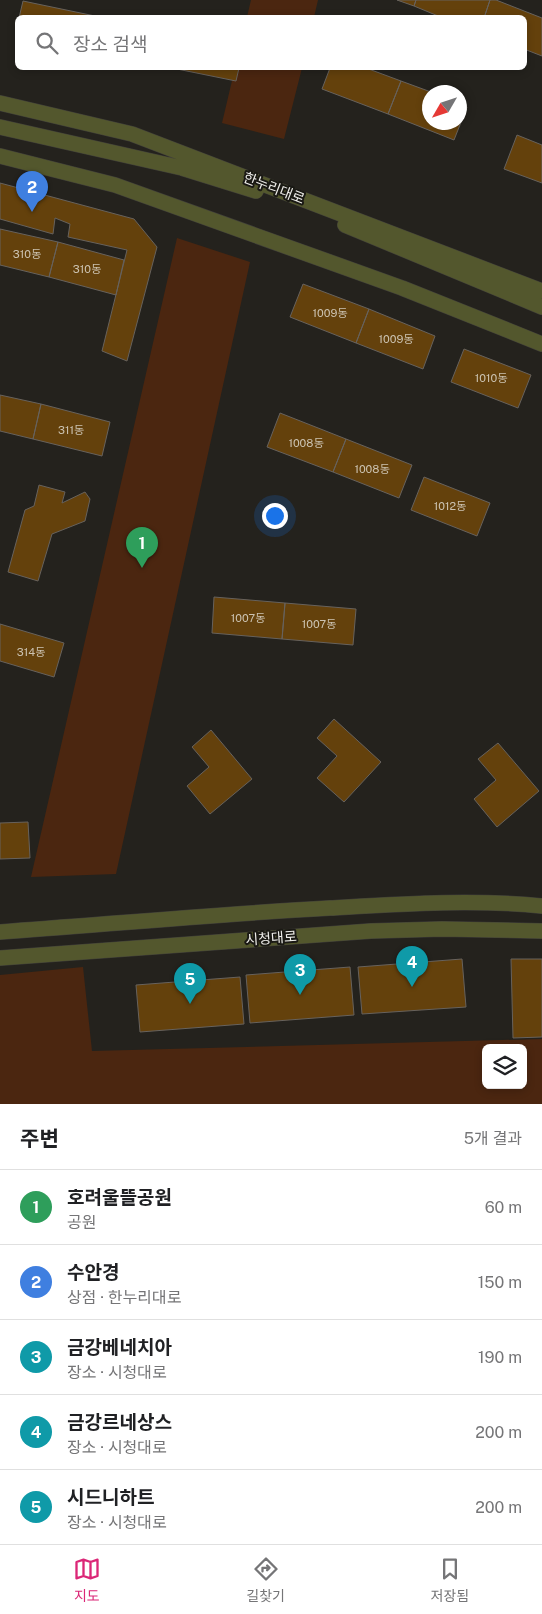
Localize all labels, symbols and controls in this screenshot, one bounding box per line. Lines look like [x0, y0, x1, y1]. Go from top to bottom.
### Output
search box [15, 15, 527, 70]
icon: search [33, 29, 61, 57]
text: 장소 검색 [73, 33, 148, 55]
north arrow [422, 85, 467, 130]
street label: 한누리대로 [241, 169, 307, 207]
pin: 2 [16, 171, 48, 212]
house number: 310동 [13, 248, 41, 260]
house number: 310동 [73, 263, 101, 275]
house number: 1009동 [313, 307, 347, 319]
house number: 1009동 [379, 333, 413, 345]
house number: 1010동 [475, 372, 507, 384]
house number: 311동 [58, 424, 84, 436]
house number: 1008동 [288, 437, 324, 449]
house number: 1008동 [354, 463, 390, 475]
house number: 1012동 [434, 500, 466, 512]
your location [262, 503, 288, 529]
pin: 1 [126, 527, 158, 568]
house number: 1007동 [231, 612, 265, 624]
house number: 1007동 [302, 618, 336, 630]
house number: 314동 [17, 646, 45, 658]
street label: 시청대로 [245, 928, 297, 948]
pin: 4 [396, 946, 428, 987]
pin: 3 [284, 954, 316, 995]
pin: 5 [174, 963, 206, 1004]
map controls [482, 1044, 527, 1089]
button: layers [482, 1044, 527, 1089]
text: 주변 [20, 1126, 59, 1151]
text: 5개 결과 [464, 1129, 522, 1148]
text: 호려울뜰공원 [67, 1186, 172, 1208]
text: 1 [33, 1198, 39, 1217]
text: 60 m [485, 1198, 522, 1217]
text: 공원 [67, 1213, 96, 1232]
text: 수안경 [67, 1261, 119, 1283]
text: 2 [31, 1273, 41, 1292]
text: 150 m [478, 1273, 522, 1292]
text: 상점 · 한누리대로 [67, 1288, 181, 1307]
text: 금강베네치아 [67, 1336, 172, 1358]
text: 3 [31, 1348, 41, 1367]
text: 190 m [478, 1348, 522, 1367]
text: 장소 · 시청대로 [67, 1363, 167, 1382]
text: 금강르네상스 [67, 1411, 172, 1433]
text: 4 [31, 1423, 41, 1442]
text: 200 m [475, 1423, 522, 1442]
text: 장소 · 시청대로 [67, 1438, 167, 1457]
text: 시드니하트 [67, 1486, 154, 1508]
text: 5 [31, 1498, 41, 1517]
text: 200 m [475, 1498, 522, 1517]
text: 장소 · 시청대로 [67, 1513, 167, 1532]
tab: 지도 [73, 1555, 101, 1605]
tab: 길찾기 [246, 1555, 285, 1605]
tab: 저장됨 [431, 1555, 469, 1605]

